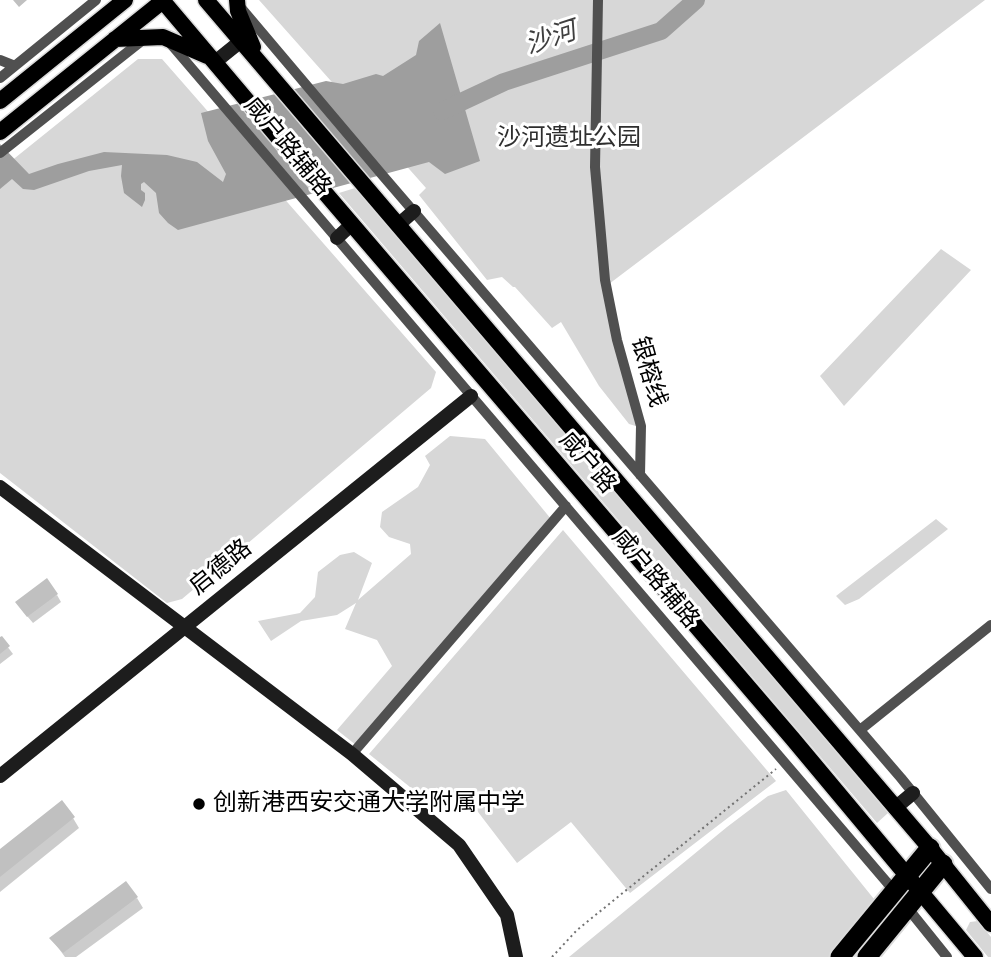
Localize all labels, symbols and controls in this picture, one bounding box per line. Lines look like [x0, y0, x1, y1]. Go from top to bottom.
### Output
water label: 沙河 [521, 16, 581, 62]
street label: 咸户路辅路 [237, 92, 337, 202]
park label: 沙河遗址公园 [497, 125, 641, 153]
street label: 银榕线 [624, 333, 672, 411]
street label: 咸户路 [553, 426, 621, 500]
street label: 咸户路辅路 [605, 524, 705, 634]
street label: 启德路 [184, 534, 258, 602]
place label: 创新港西安交通大学附属中学 [213, 790, 525, 818]
marker: 创新港西安交通大学附属中学 [191, 796, 207, 812]

